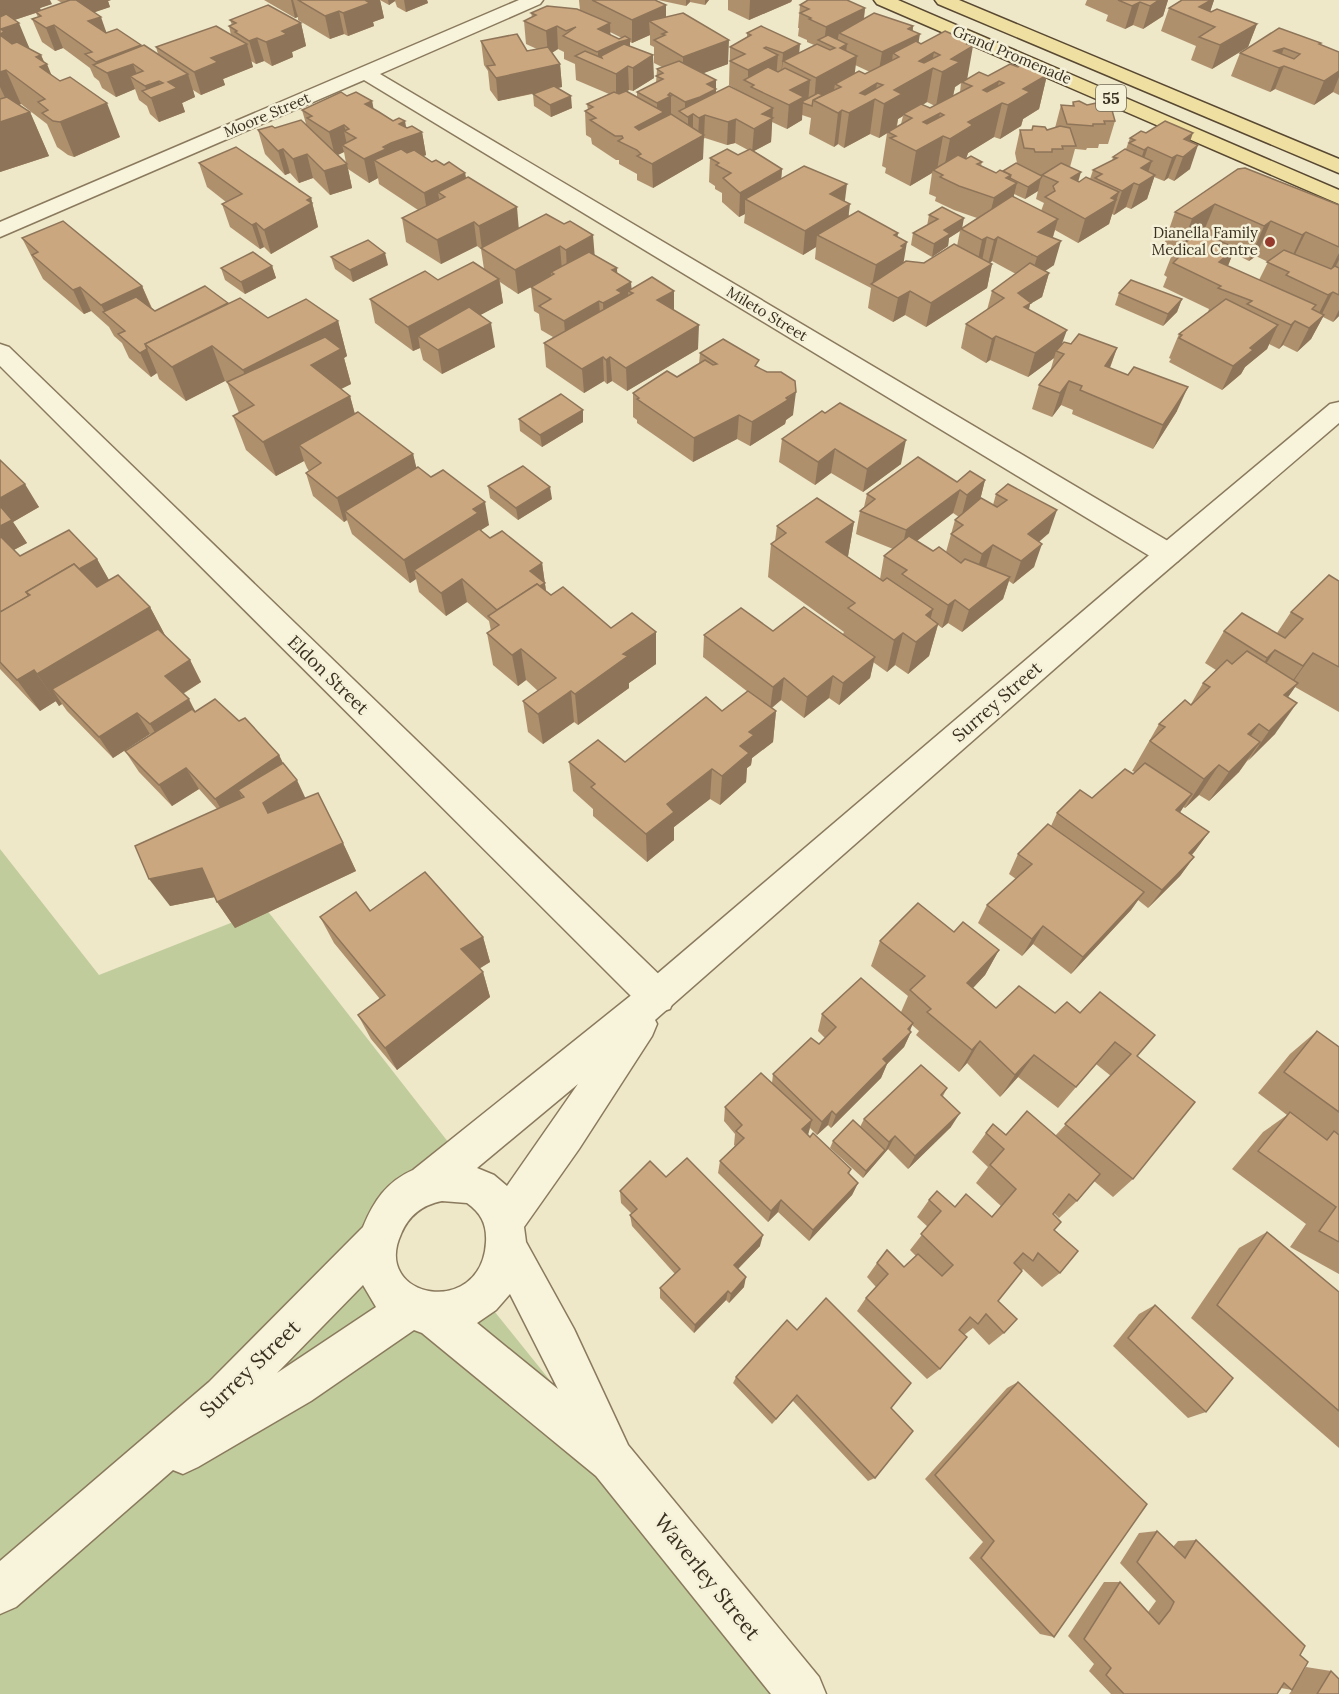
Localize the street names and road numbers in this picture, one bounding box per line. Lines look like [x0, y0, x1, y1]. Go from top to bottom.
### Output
street label: Grand Promenade [950, 21, 1075, 88]
road number: 55 [1096, 85, 1126, 111]
street label: Moore Street [221, 88, 313, 141]
street label: Mileto Street [723, 282, 811, 345]
street label: Eldon Street [283, 630, 374, 719]
street label: Surrey Street [947, 656, 1046, 747]
street label: Surrey Street [194, 1313, 306, 1423]
street label: Waverley Street [648, 1508, 767, 1646]

